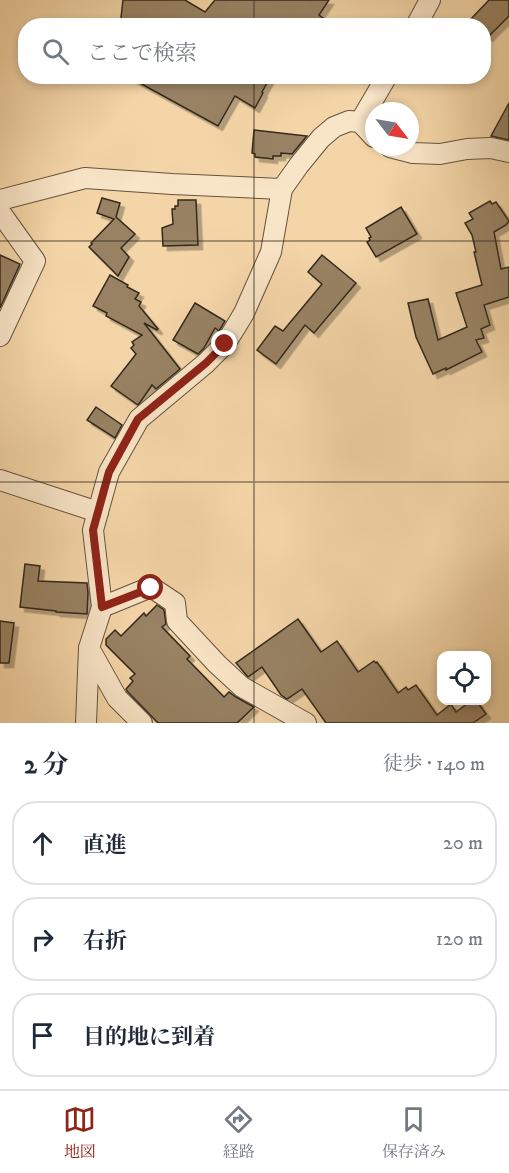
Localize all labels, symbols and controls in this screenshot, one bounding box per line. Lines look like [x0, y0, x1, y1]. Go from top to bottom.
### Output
search box [18, 18, 491, 84]
icon: search [39, 35, 72, 68]
text: ここで検索 [87, 40, 197, 67]
north arrow [365, 102, 419, 156]
route end [211, 330, 237, 356]
route start [137, 574, 163, 600]
map controls [437, 651, 491, 705]
button: locate [437, 651, 491, 705]
text: 2 分 [24, 749, 68, 782]
text: 徒歩 · 140 m [383, 752, 485, 777]
icon: ahead [26, 827, 59, 860]
text: 20 m [443, 831, 483, 856]
text: 直進 [83, 832, 127, 859]
icon: right [26, 923, 59, 956]
text: 120 m [436, 927, 483, 952]
text: 右折 [83, 928, 127, 955]
icon: arrive [26, 1019, 59, 1052]
text: 目的地に到着 [83, 1024, 215, 1051]
tab: 地図 [63, 1103, 96, 1162]
tab: 経路 [222, 1103, 255, 1162]
tab: 保存済み [382, 1103, 446, 1162]

